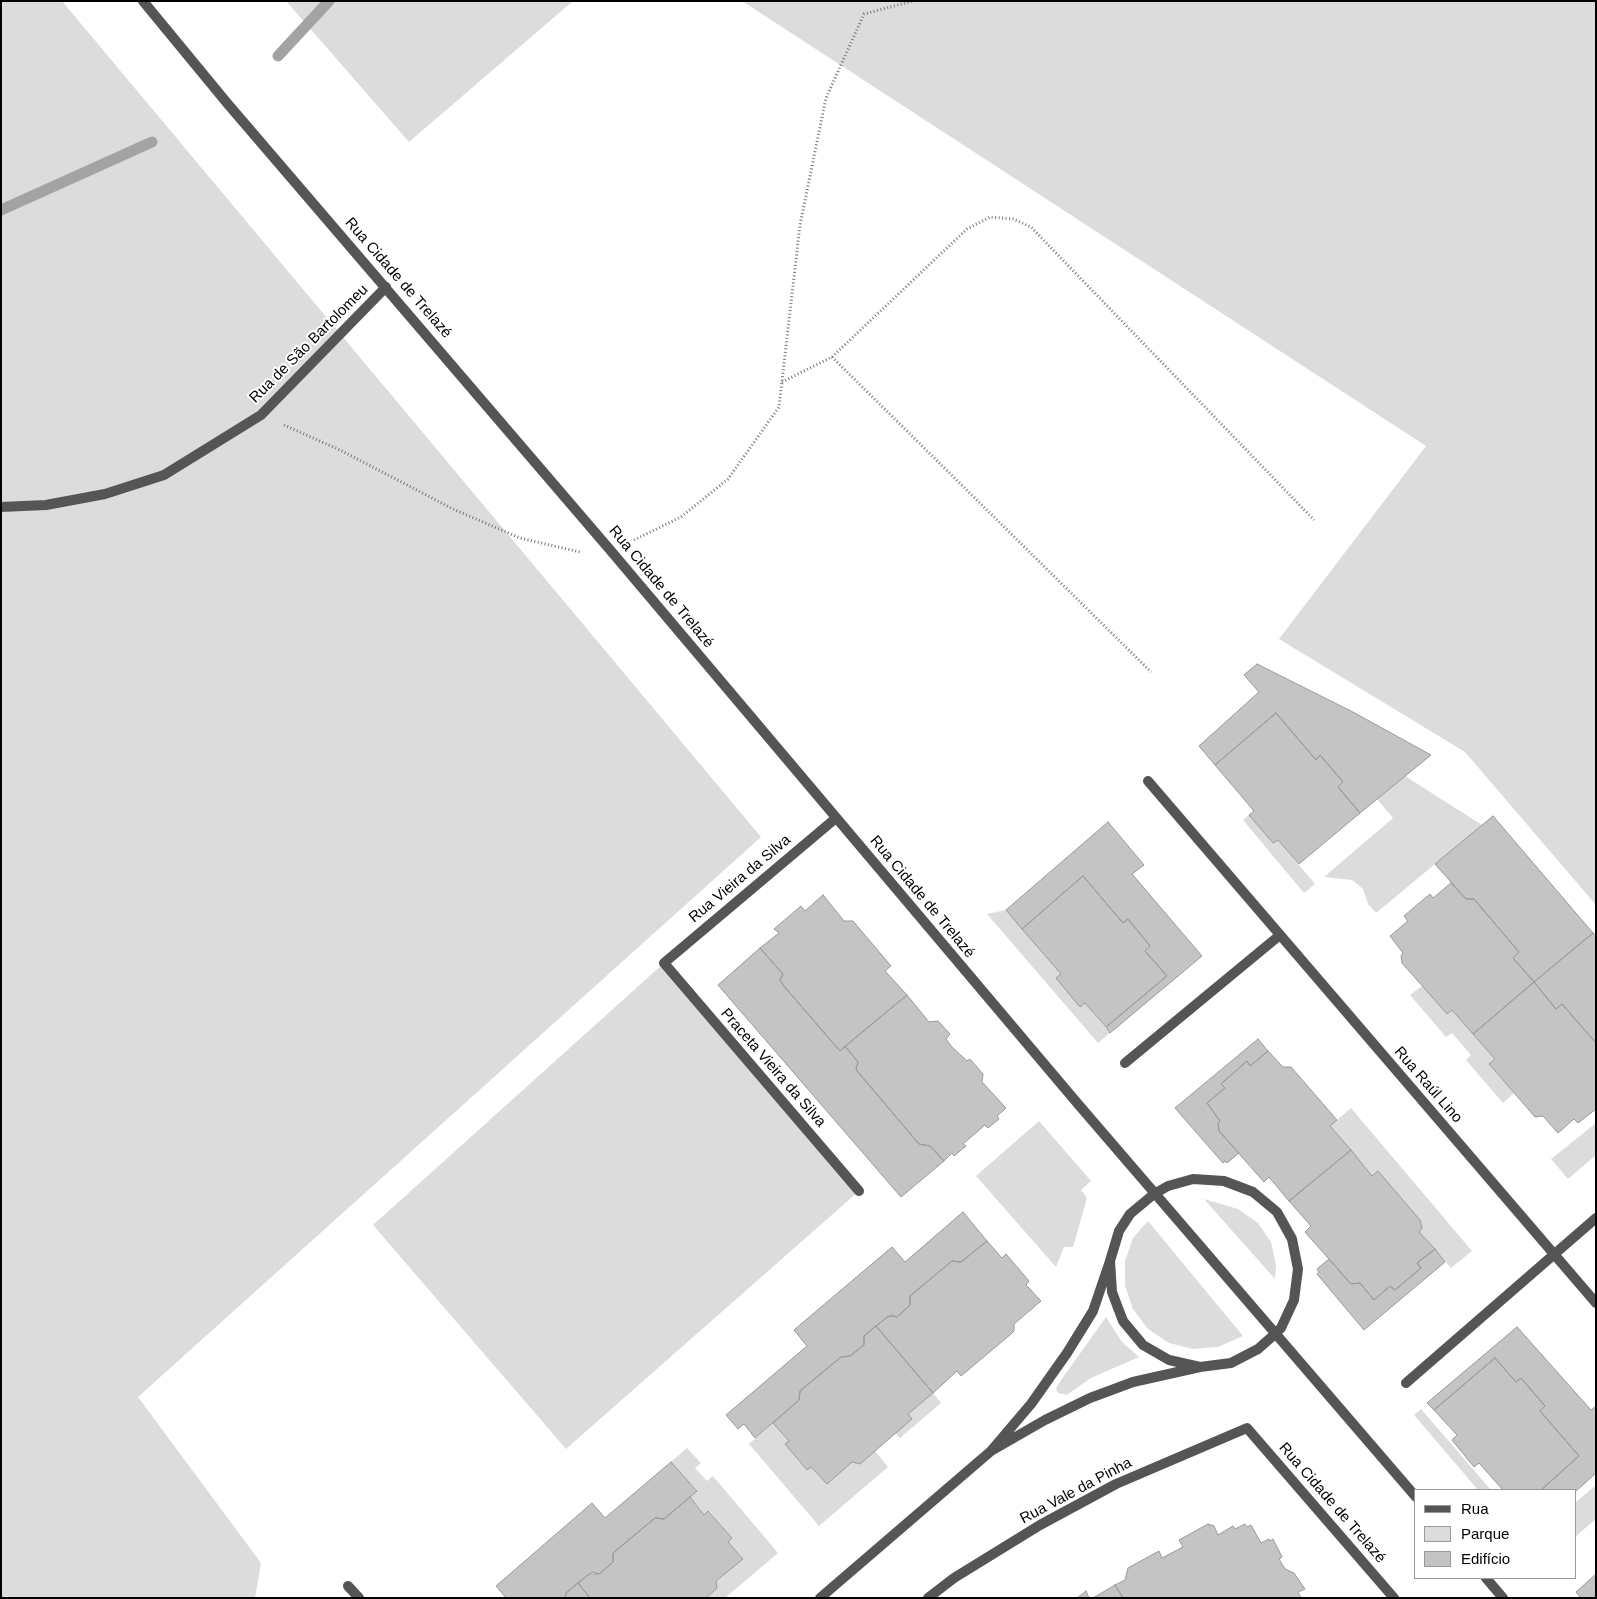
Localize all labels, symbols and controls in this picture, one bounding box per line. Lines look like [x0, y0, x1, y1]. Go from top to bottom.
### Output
street label: Rua Cidade de Trelazé [341, 214, 455, 342]
street label: Rua de São Bartolomeu [246, 281, 372, 407]
street label: Rua Cidade de Trelazé [605, 522, 717, 652]
street label: Rua Vieira da Silva [685, 831, 795, 927]
street label: Rua Cidade de Trelazé [866, 832, 978, 962]
street label: Praceta Vieira da Silva [717, 1005, 829, 1131]
street label: Rua Raúl Lino [1390, 1043, 1466, 1127]
street label: Rua Cidade de Trelazé [1275, 1439, 1389, 1567]
street label: Rua Vale da Pinha [1017, 1454, 1135, 1528]
legend [1414, 1489, 1577, 1579]
text: Rua [1461, 1500, 1489, 1517]
text: Parque [1461, 1525, 1509, 1542]
text: Edifício [1461, 1550, 1510, 1567]

